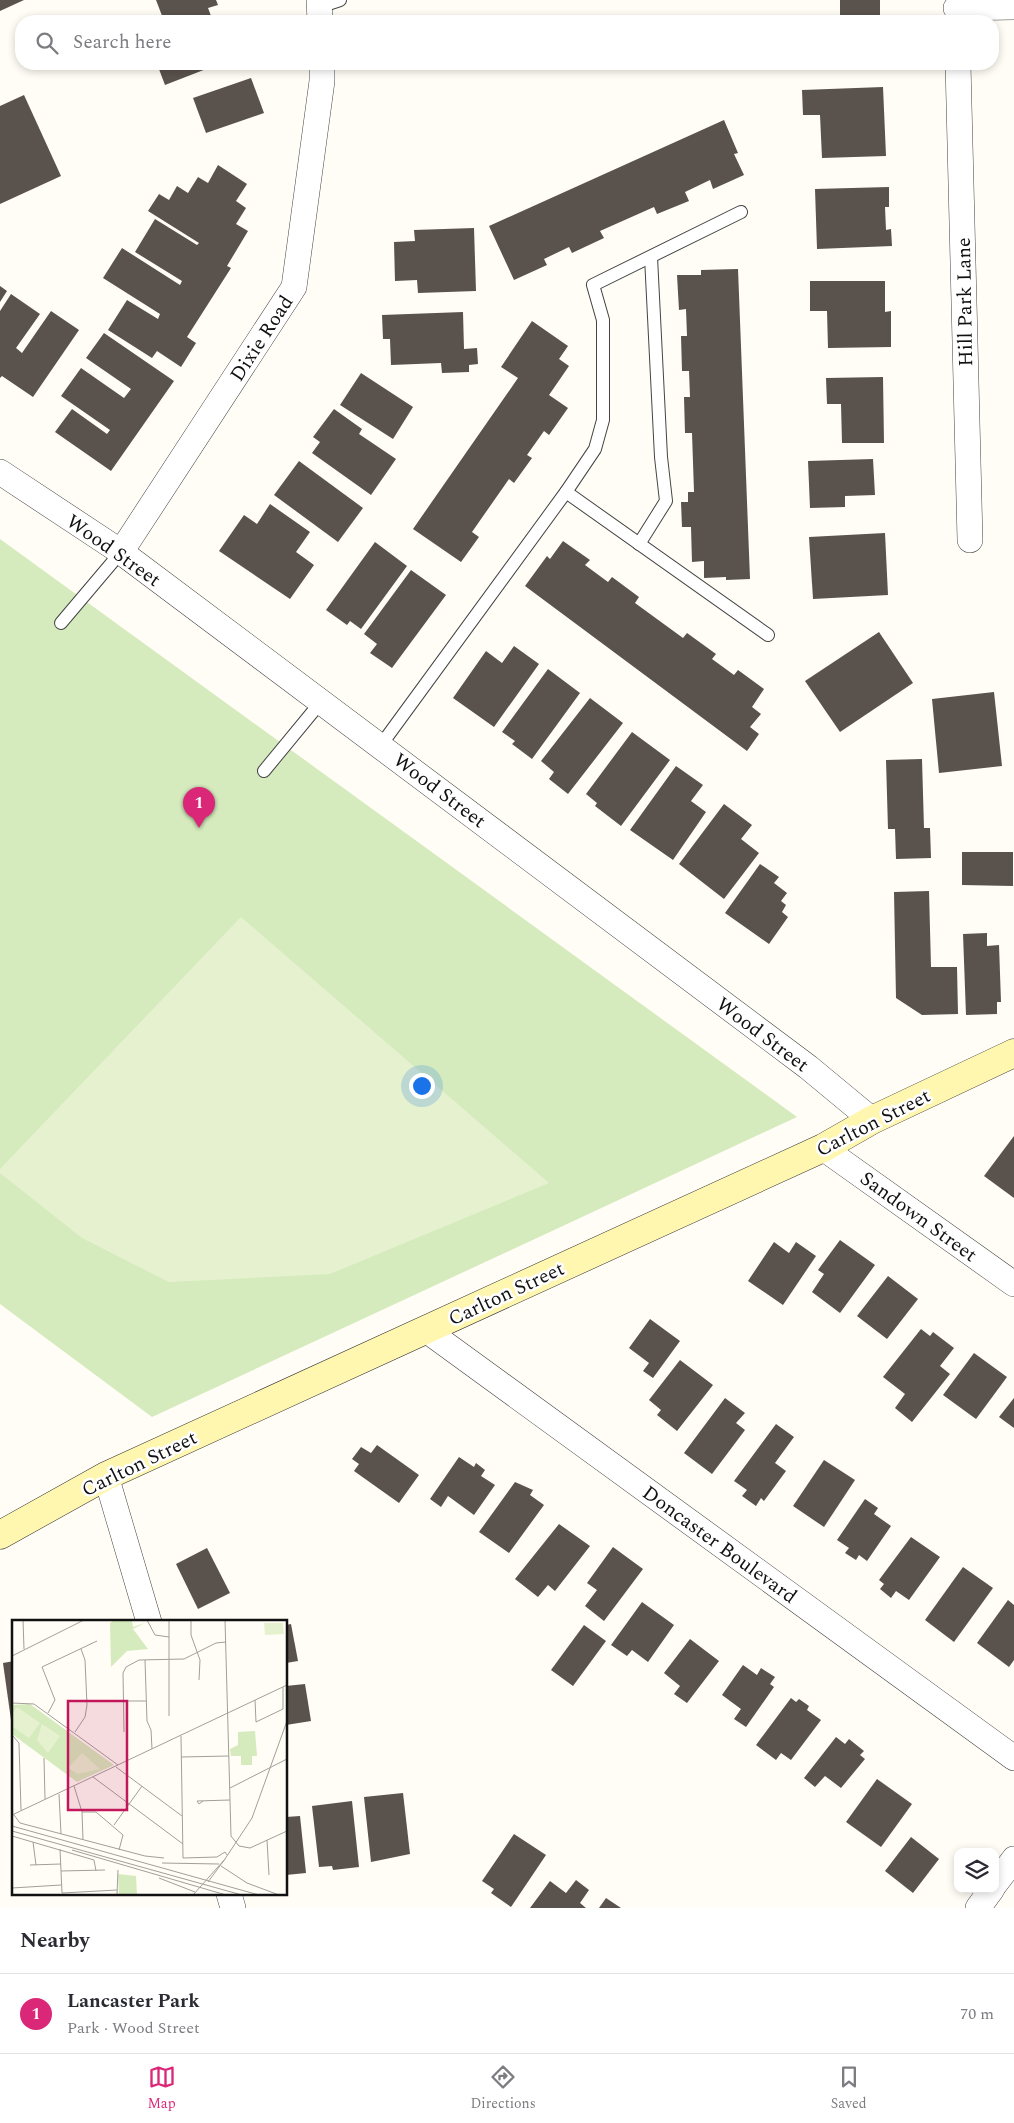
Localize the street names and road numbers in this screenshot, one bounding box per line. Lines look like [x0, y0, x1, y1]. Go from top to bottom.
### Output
street label: Hill Park Lane [949, 237, 981, 367]
street label: Dixie Road [223, 289, 301, 388]
street label: Wood Street [60, 507, 167, 595]
street label: Wood Street [387, 746, 492, 836]
street label: Wood Street [710, 990, 815, 1080]
street label: Carlton Street [811, 1081, 936, 1165]
street label: Sandown Street [854, 1164, 983, 1270]
street label: Carlton Street [443, 1254, 569, 1334]
street label: Carlton Street [77, 1423, 202, 1505]
street label: Doncaster Boulevard [636, 1478, 803, 1611]

